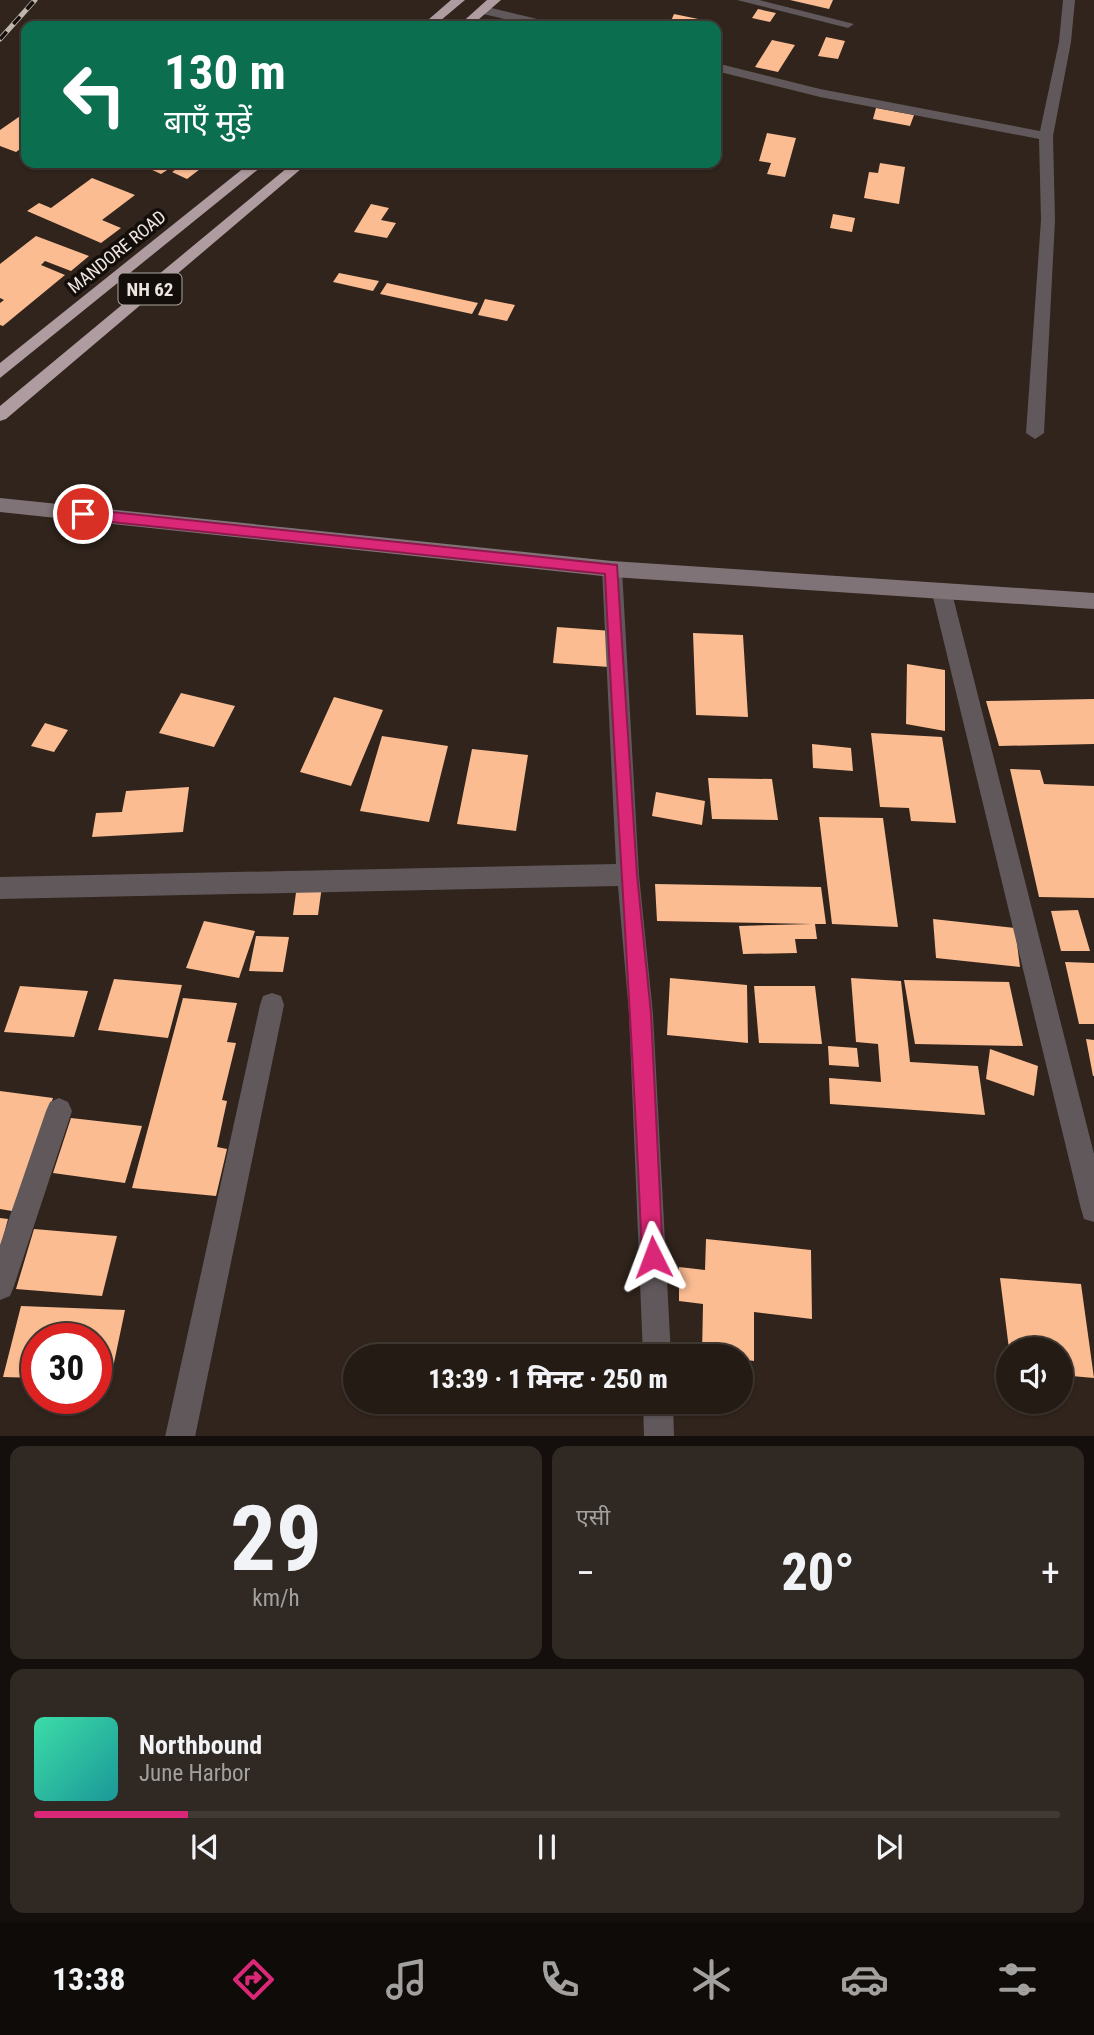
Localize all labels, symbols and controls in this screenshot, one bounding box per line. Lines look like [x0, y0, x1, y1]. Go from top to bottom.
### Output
text: 130 m [164, 44, 286, 101]
icon: left [49, 49, 140, 140]
text: बाएँ मुड़ें [164, 103, 252, 141]
street label: MANDORE ROAD [64, 206, 170, 297]
road number: NH 62 [118, 274, 182, 304]
pin [53, 484, 113, 544]
icon: arrive [64, 495, 102, 533]
position arrow [616, 1220, 690, 1294]
speed limit sign: 30 [21, 1323, 112, 1414]
map controls [996, 1337, 1073, 1414]
button: sound [996, 1337, 1073, 1414]
text: 13:39 · 1 मिनट · 250 m [428, 1364, 668, 1394]
text: 29 [230, 1486, 322, 1592]
text: एसी [576, 1504, 610, 1531]
text: 20° [781, 1542, 855, 1603]
text: − [576, 1551, 595, 1595]
text: + [1041, 1551, 1060, 1595]
text: km/h [252, 1585, 300, 1612]
text: Northbound [139, 1730, 262, 1760]
text: June Harbor [139, 1760, 251, 1787]
icon: previous [186, 1828, 224, 1866]
icon: pause [528, 1828, 566, 1866]
icon: next [870, 1828, 908, 1866]
icon: directions [229, 1955, 278, 2004]
icon: music [382, 1955, 431, 2004]
icon: phone [535, 1955, 584, 2004]
icon: climate [687, 1955, 736, 2004]
icon: car [840, 1955, 889, 2004]
icon: filters [993, 1955, 1042, 2004]
text: 13:38 [52, 1960, 125, 1998]

